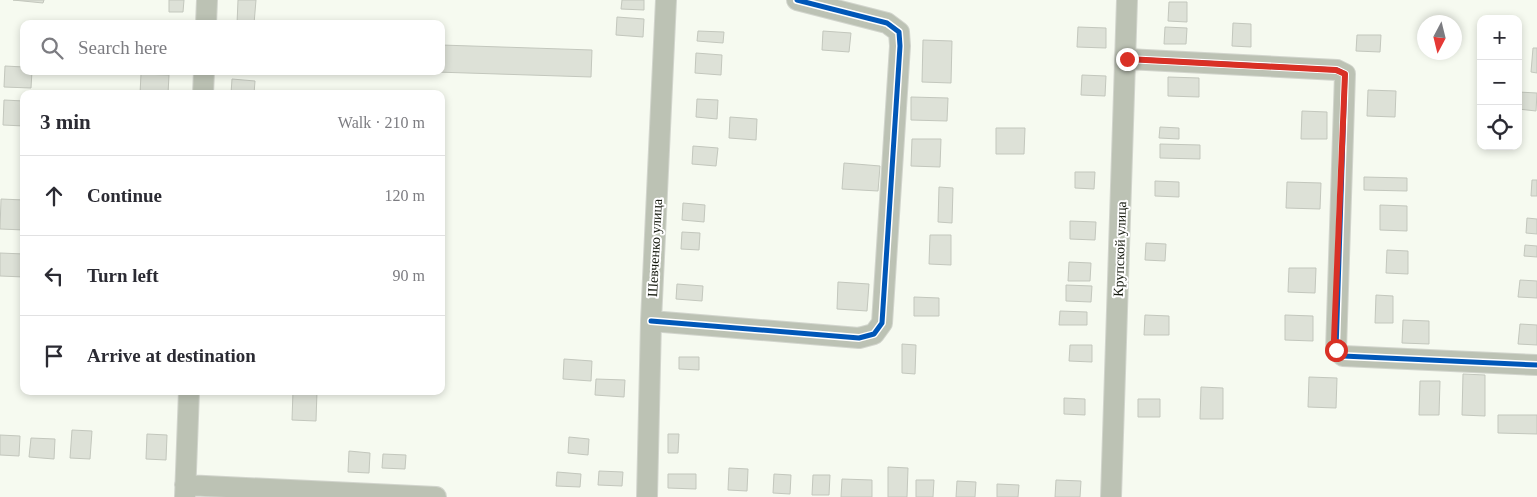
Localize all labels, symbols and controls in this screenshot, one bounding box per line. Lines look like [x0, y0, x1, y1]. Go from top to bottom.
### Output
north arrow [1417, 15, 1462, 60]
map controls [1477, 15, 1522, 150]
button: + [1477, 15, 1522, 60]
search box [20, 20, 445, 75]
icon: search [38, 34, 66, 62]
text: Search here [78, 37, 167, 58]
route end [1116, 48, 1139, 71]
button: − [1477, 60, 1522, 105]
button: locate [1477, 105, 1522, 150]
text: 3 min [40, 110, 91, 134]
text: Walk · 210 m [338, 114, 425, 131]
icon: ahead [40, 182, 68, 210]
text: Continue [87, 185, 162, 206]
text: 120 m [385, 187, 425, 204]
street label: Шевченко улица [645, 198, 665, 297]
street label: Крупской улица [1111, 200, 1129, 297]
icon: left [40, 262, 68, 290]
text: Turn left [87, 265, 159, 286]
text: 90 m [393, 267, 425, 284]
route start [1325, 339, 1348, 362]
icon: arrive [40, 342, 68, 370]
text: Arrive at destination [87, 345, 256, 366]

